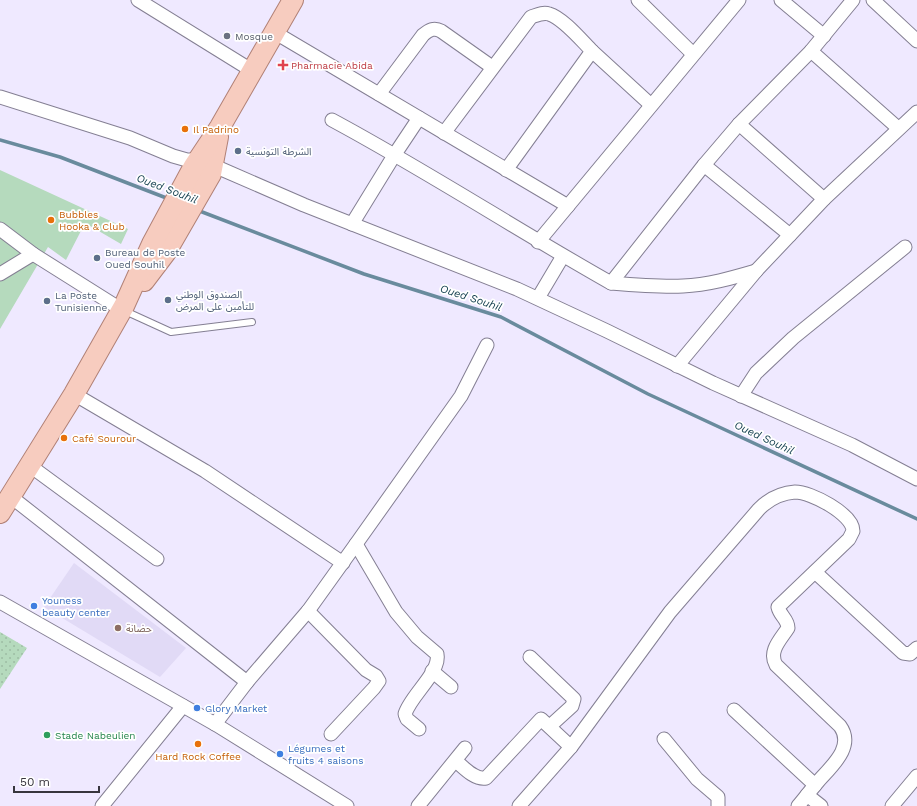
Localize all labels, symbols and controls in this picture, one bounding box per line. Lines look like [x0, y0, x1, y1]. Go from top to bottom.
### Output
marker: Mosque [222, 31, 232, 41]
place label: Mosque [235, 31, 273, 42]
marker: Pharmacie Abida [278, 60, 288, 70]
place label: Pharmacie Abida [291, 60, 373, 71]
marker: Il Padrino [180, 124, 190, 134]
place label: Il Padrino [193, 124, 239, 135]
marker: الشرطة التونسية [233, 146, 243, 156]
place label: الشرطة التونسية [246, 146, 311, 158]
water label: Oued Souhil [135, 171, 200, 207]
place label: Bubbles Hooka & Club [59, 209, 125, 232]
marker: Bubbles Hooka & Club [46, 215, 56, 225]
place label: Bureau de Poste Oued Souhil [105, 247, 186, 270]
marker: Bureau de Poste Oued Souhil [92, 253, 102, 263]
water label: Oued Souhil [438, 282, 504, 314]
place label: الصندوق الوطني للتأمين على المرض [176, 289, 255, 313]
place label: La Poste Tunisienne [55, 290, 107, 313]
marker: الصندوق الوطني للتأمين على المرض [163, 295, 173, 305]
marker: La Poste Tunisienne [42, 296, 52, 306]
water label: Oued Souhil [732, 419, 796, 458]
marker: Café Sourour [59, 433, 69, 443]
place label: Café Sourour [72, 433, 136, 444]
place label: Youness beauty center [42, 595, 110, 618]
marker: Youness beauty center [29, 601, 39, 611]
marker: حضانة [113, 623, 123, 633]
place label: حضانة [126, 623, 152, 634]
marker: Glory Market [192, 703, 202, 713]
place label: Glory Market [205, 703, 268, 714]
marker: Stade Nabeulien [42, 730, 52, 740]
place label: Stade Nabeulien [55, 730, 136, 741]
marker: Hard Rock Coffee [193, 739, 203, 749]
place label: Légumes et fruits 4 saisons [288, 743, 364, 766]
marker: Légumes et fruits 4 saisons [275, 749, 285, 759]
place label: Hard Rock Coffee [155, 751, 241, 762]
scale bar [14, 768, 99, 794]
text: 50 m [20, 775, 50, 789]

